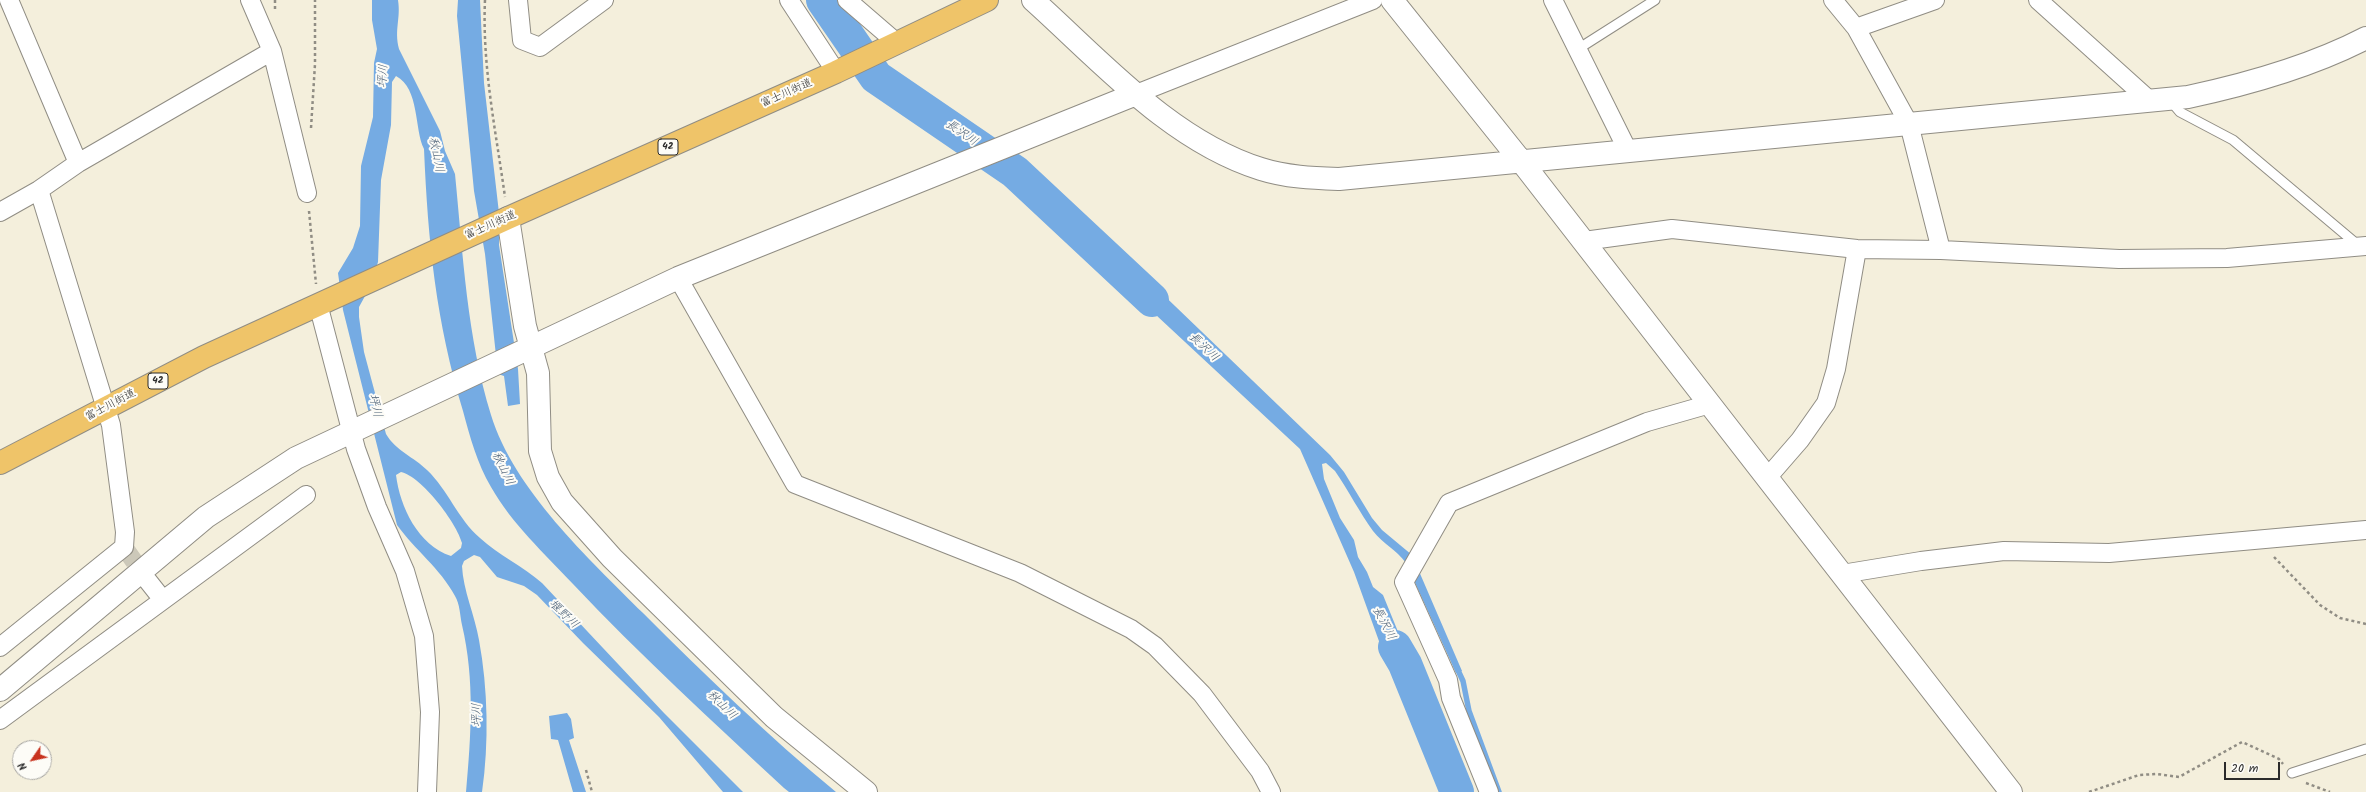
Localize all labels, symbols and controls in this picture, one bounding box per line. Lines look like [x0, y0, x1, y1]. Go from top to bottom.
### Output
water label: 坪川 [376, 64, 392, 88]
street label: 富士川街道 [759, 77, 815, 111]
water label: 長沢川 [942, 118, 980, 150]
water label: 秋山川 [424, 136, 446, 174]
road number: 42 [658, 139, 678, 155]
street label: 富士川街道 [463, 209, 519, 243]
water label: 長沢川 [1185, 330, 1221, 366]
road number: 42 [148, 373, 168, 389]
street label: 富士川街道 [84, 387, 138, 425]
water label: 坪川 [364, 393, 384, 419]
water label: 秋山川 [488, 450, 516, 488]
water label: 堰野川 [545, 597, 581, 633]
water label: 長沢川 [1368, 605, 1398, 643]
water label: 秋山川 [703, 688, 739, 724]
water label: 坪川 [471, 703, 485, 727]
north arrow [12, 740, 52, 780]
scale bar [2226, 754, 2282, 780]
text: N [13, 758, 32, 774]
text: 20 m [2231, 759, 2258, 778]

